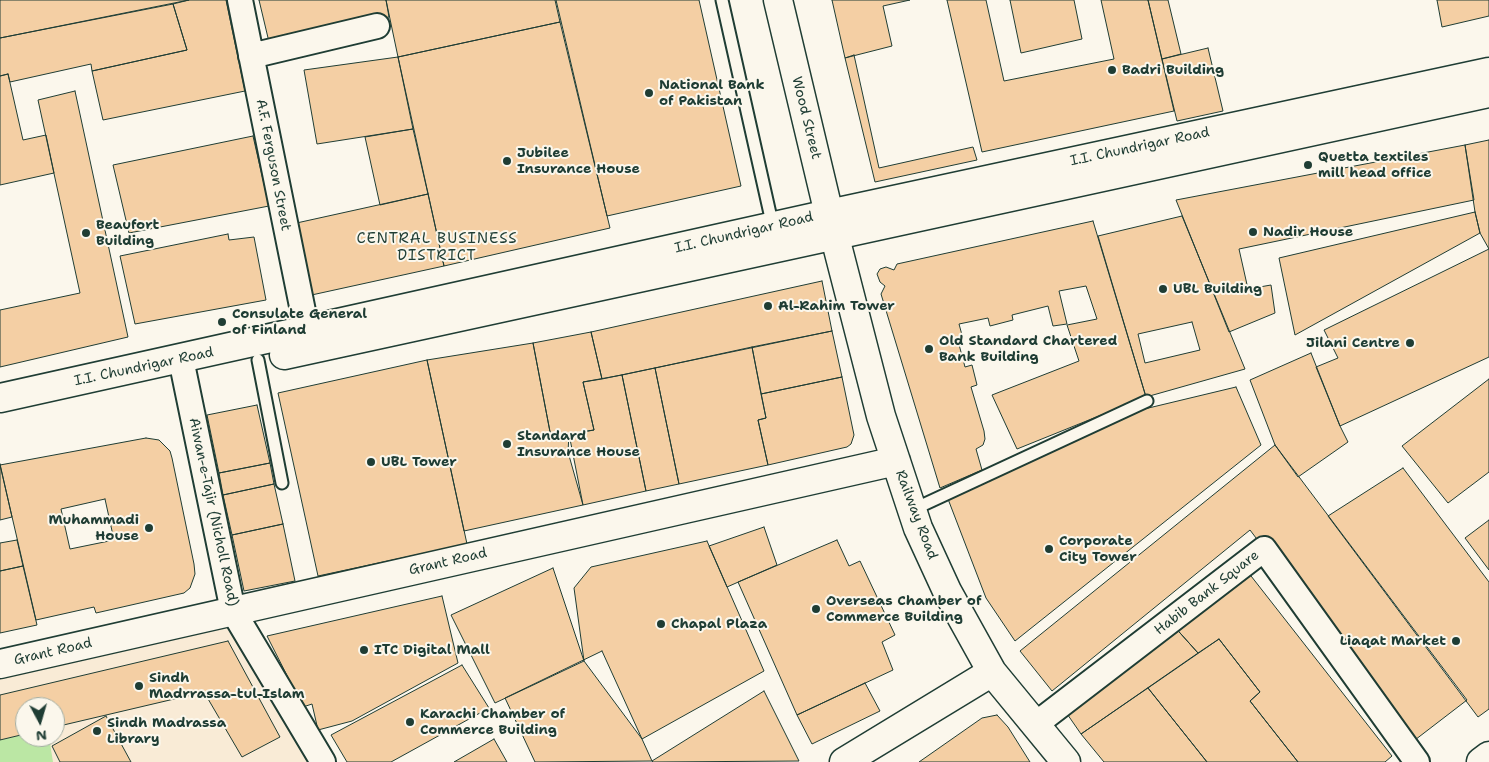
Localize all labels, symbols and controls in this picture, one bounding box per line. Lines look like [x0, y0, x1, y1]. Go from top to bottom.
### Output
place label: Badri Building [1122, 62, 1224, 78]
marker: Badri Building [1106, 64, 1118, 76]
street label: Wood Street [788, 75, 824, 161]
place label: National Bank of Pakistan [659, 77, 765, 110]
marker: National Bank of Pakistan [643, 87, 655, 99]
street label: A.F. Ferguson Street [252, 98, 294, 232]
street label: I.I. Chundrigar Road [1069, 124, 1211, 170]
place label: Jubilee Insurance House [517, 145, 640, 178]
place label: Quetta textiles mill head office [1318, 149, 1432, 182]
marker: Jubilee Insurance House [501, 155, 513, 167]
marker: Quetta textiles mill head office [1302, 159, 1314, 171]
street label: I.I. Chundrigar Road [673, 209, 815, 257]
place label: Beaufort Building [96, 217, 159, 250]
place label: Nadir House [1263, 224, 1353, 240]
marker: Nadir House [1247, 226, 1259, 238]
marker: Beaufort Building [80, 227, 92, 239]
district label: CENTRAL BUSINESS DISTRICT [354, 230, 520, 265]
place label: UBL Building [1173, 281, 1262, 297]
marker: UBL Building [1157, 283, 1169, 295]
place label: Al-Rahim Tower [778, 298, 895, 314]
marker: Al-Rahim Tower [762, 300, 774, 312]
place label: Consulate General of Finland [232, 306, 367, 338]
marker: Consulate General of Finland [216, 316, 228, 328]
place label: Old Standard Chartered Bank Building [939, 333, 1117, 366]
place label: Jilani Centre [1306, 335, 1400, 351]
marker: Jilani Centre [1404, 337, 1416, 349]
marker: Old Standard Chartered Bank Building [923, 343, 935, 355]
street label: I.I. Chundrigar Road [73, 344, 215, 390]
street label: Aiwan-e-Tajir (Nicholl Road) [185, 416, 241, 608]
place label: Standard Insurance House [517, 428, 640, 461]
marker: Standard Insurance House [501, 438, 513, 450]
place label: UBL Tower [381, 454, 457, 470]
marker: UBL Tower [365, 456, 377, 468]
street label: Railway Road [891, 468, 941, 562]
place label: Muhammadi House [48, 512, 139, 544]
marker: Muhammadi House [143, 522, 155, 534]
place label: Corporate City Tower [1059, 533, 1137, 566]
marker: Corporate City Tower [1043, 543, 1055, 555]
street label: Grant Road [407, 545, 489, 579]
street label: Habib Bank Square [1151, 547, 1263, 639]
place label: Overseas Chamber of Commerce Building [826, 593, 982, 626]
marker: Overseas Chamber of Commerce Building [810, 603, 822, 615]
place label: Chapal Plaza [671, 616, 767, 632]
marker: Chapal Plaza [655, 618, 667, 630]
place label: Liaqat Market [1340, 633, 1446, 649]
street label: Grant Road [12, 635, 94, 669]
marker: Liaqat Market [1450, 635, 1462, 647]
place label: ITC Digital Mall [374, 642, 490, 658]
marker: ITC Digital Mall [358, 644, 370, 656]
place label: Sindh Madrrassa-tul-Islam [149, 670, 305, 702]
marker: Sindh Madrrassa-tul-Islam [133, 680, 145, 692]
north arrow [15, 697, 65, 747]
place label: Karachi Chamber of Commerce Building [420, 706, 565, 739]
place label: Sindh Madrassa Library [107, 715, 226, 748]
marker: Karachi Chamber of Commerce Building [404, 716, 416, 728]
marker: Sindh Madrassa Library [91, 725, 103, 737]
text: N [35, 726, 48, 745]

